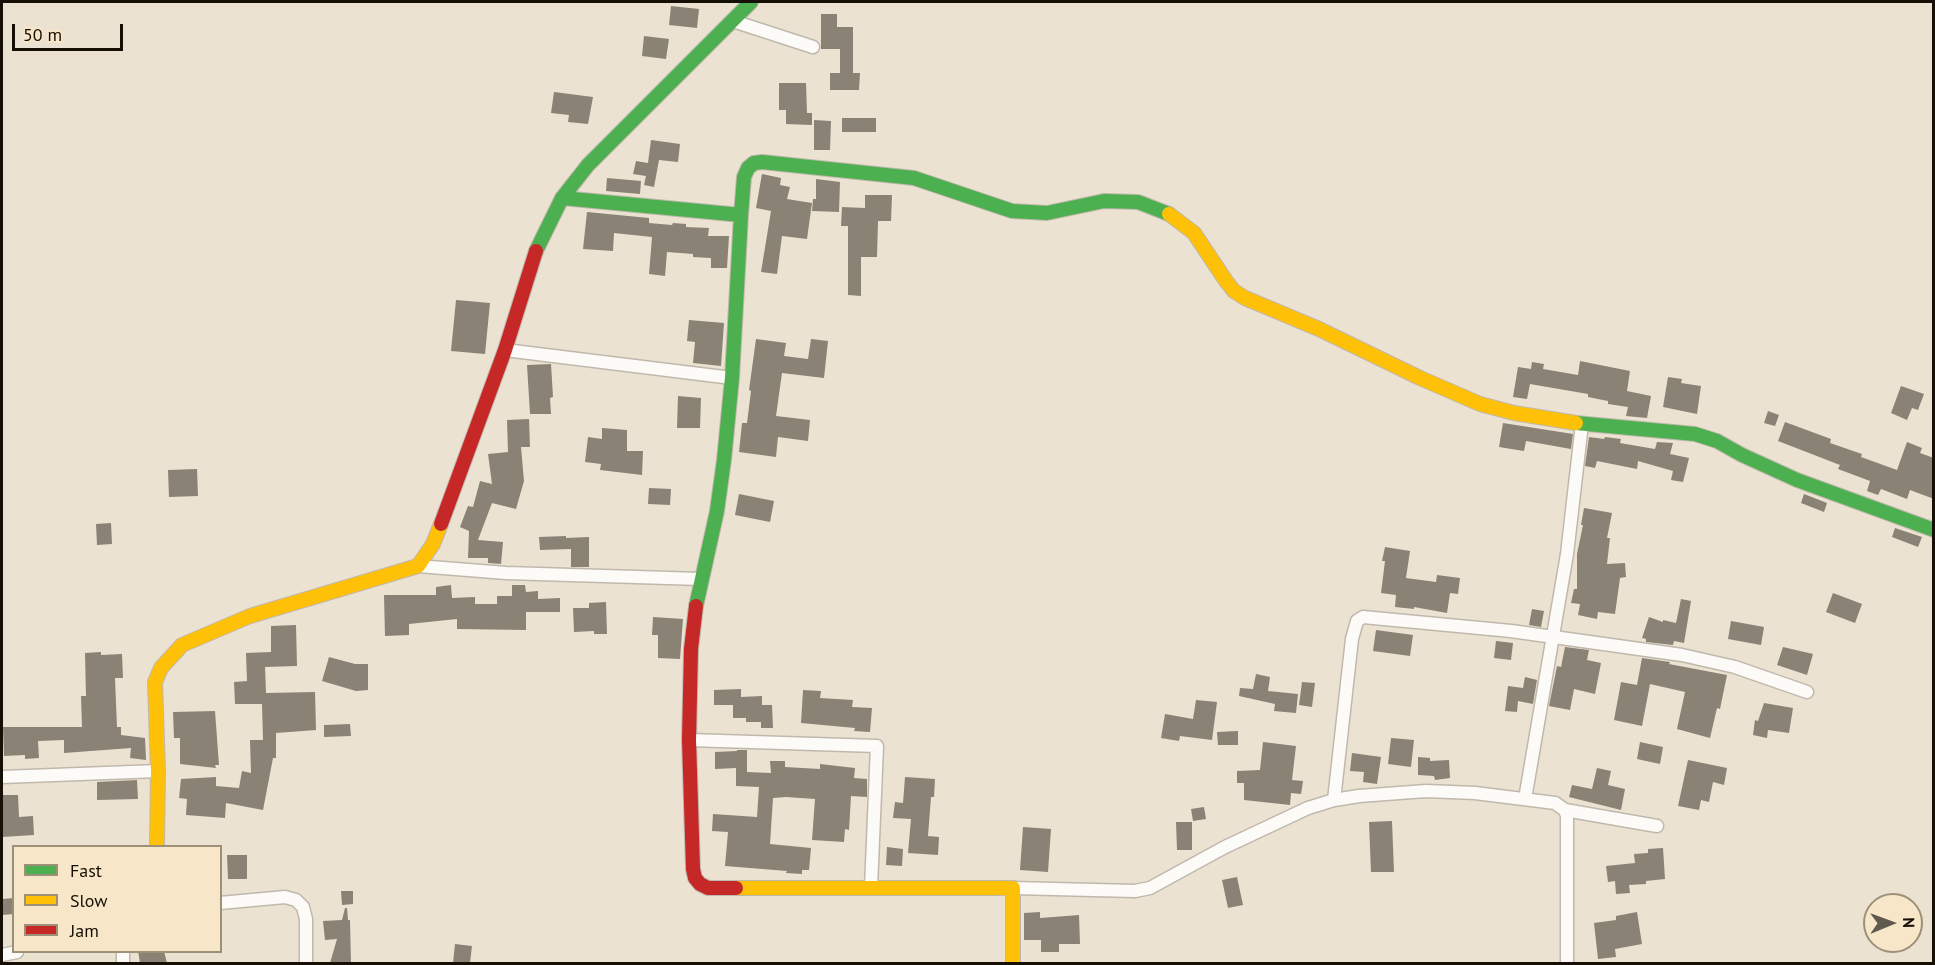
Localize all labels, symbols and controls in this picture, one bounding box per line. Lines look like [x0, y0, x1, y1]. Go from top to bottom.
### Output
scale bar [15, 12, 126, 50]
text: 50 m [23, 23, 62, 46]
legend [12, 845, 222, 953]
text: Fast [70, 859, 102, 882]
text: Slow [70, 889, 108, 912]
north arrow [1863, 893, 1923, 953]
text: N [1899, 917, 1919, 928]
text: Jam [70, 919, 99, 942]

